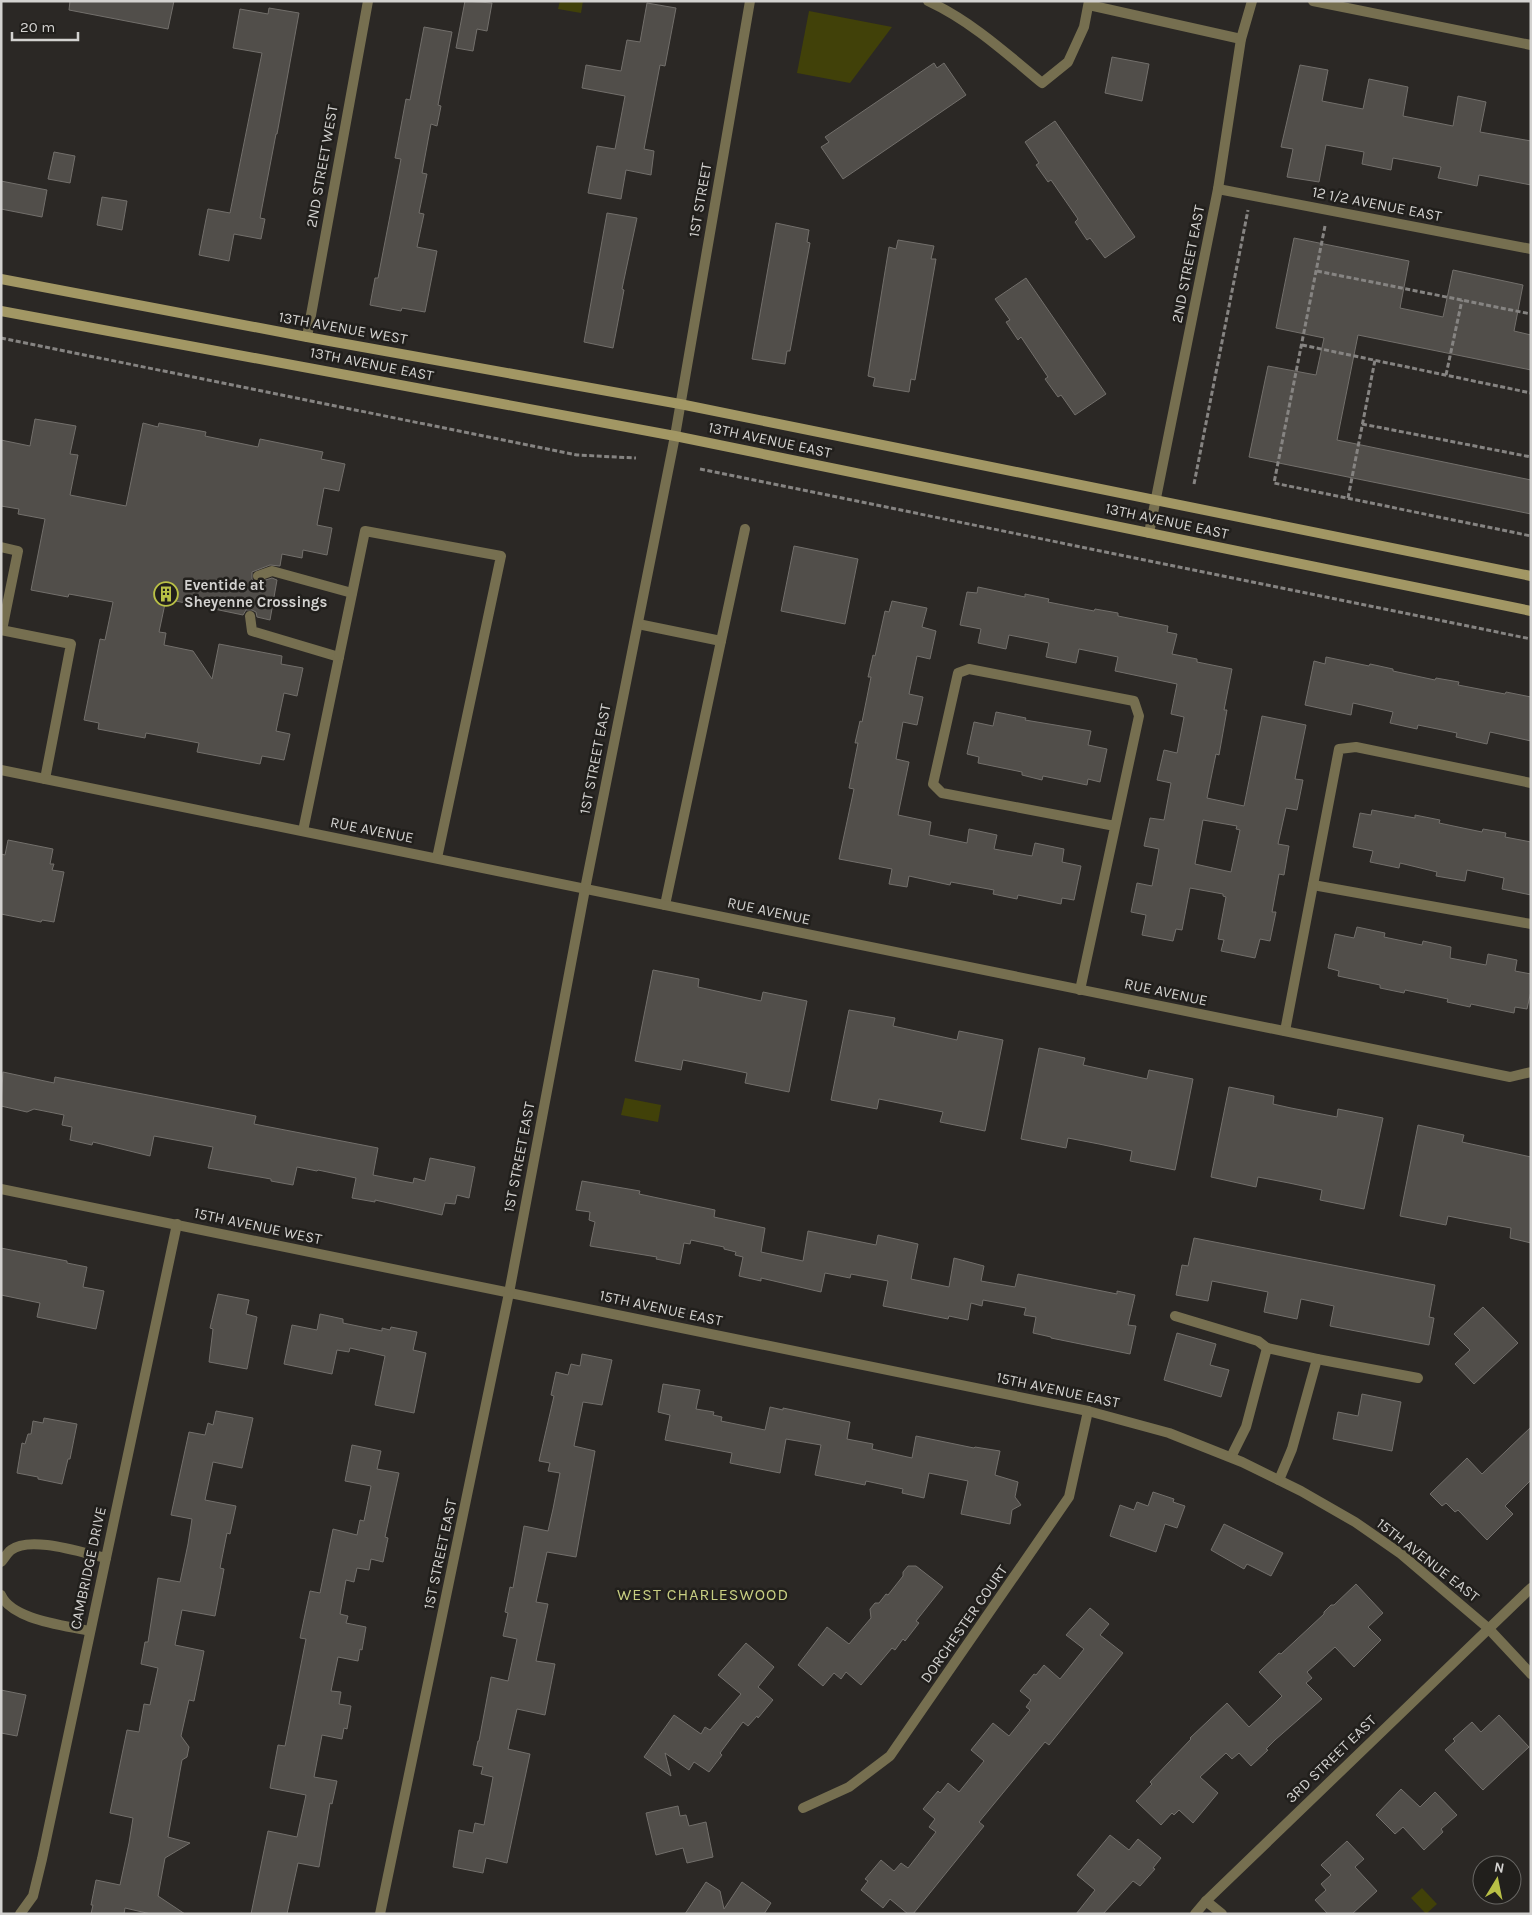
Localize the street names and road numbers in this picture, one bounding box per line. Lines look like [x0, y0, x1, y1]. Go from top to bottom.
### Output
street label: 2ND STREET WEST [302, 103, 342, 229]
street label: 1ST STREET [685, 161, 715, 239]
street label: 12 1/2 AVENUE EAST [1311, 183, 1444, 225]
street label: 2ND STREET EAST [1168, 203, 1208, 324]
street label: 13TH AVENUE WEST [277, 308, 409, 348]
street label: 13TH AVENUE EAST [309, 343, 436, 385]
street label: 13TH AVENUE EAST [707, 418, 834, 462]
street label: 13TH AVENUE EAST [1104, 499, 1231, 543]
street label: 1ST STREET EAST [575, 702, 615, 816]
street label: RUE AVENUE [329, 813, 415, 847]
street label: RUE AVENUE [726, 893, 812, 929]
street label: RUE AVENUE [1123, 974, 1209, 1010]
street label: 1ST STREET EAST [499, 1100, 539, 1214]
street label: 15TH AVENUE WEST [193, 1204, 324, 1248]
street label: 15TH AVENUE EAST [598, 1286, 725, 1330]
street label: 15TH AVENUE EAST [995, 1368, 1122, 1412]
street label: 1ST STREET EAST [420, 1497, 461, 1611]
street label: CAMBRIDGE DRIVE [66, 1505, 110, 1631]
street label: 15TH AVENUE EAST [1373, 1514, 1483, 1606]
street label: DORCHESTER COURT [917, 1561, 1012, 1686]
street label: 3RD STREET EAST [1282, 1711, 1380, 1807]

